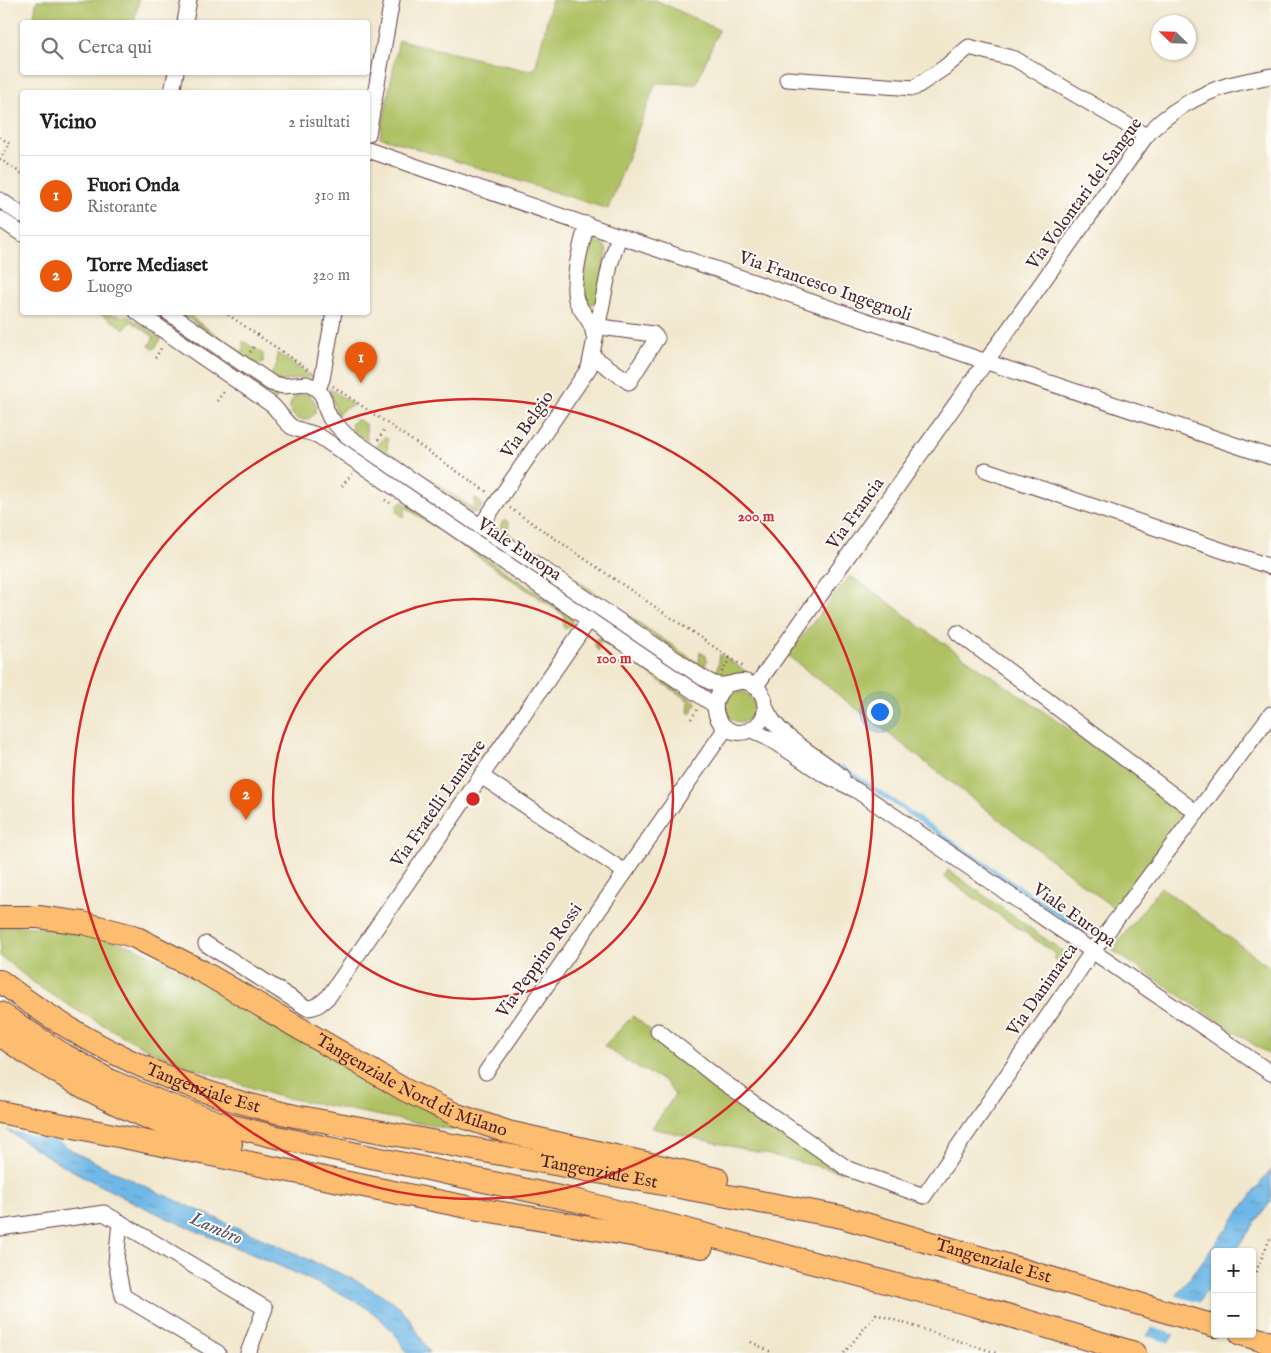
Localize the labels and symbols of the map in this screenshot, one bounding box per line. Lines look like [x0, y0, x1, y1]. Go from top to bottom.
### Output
north arrow [1151, 15, 1196, 60]
street label: Via Volontari del Sangue [1021, 113, 1148, 275]
street label: Via Francesco Ingegnoli [735, 246, 915, 327]
pin: 1 [345, 342, 377, 383]
street label: Via Belgio [496, 386, 560, 464]
street label: Via Francia [821, 473, 890, 555]
text: 200 m [738, 507, 775, 526]
street label: Viale Europa [472, 513, 566, 587]
text: 100 m [596, 649, 632, 668]
your location [867, 699, 893, 725]
street label: Via Fratelli Lumière [386, 736, 492, 873]
pin: 2 [230, 779, 262, 820]
centre of rings [464, 790, 482, 808]
street label: Viale Europa [1027, 878, 1121, 953]
street label: Via Peppino Rossi [491, 899, 588, 1024]
street label: Via Danimarca [1002, 939, 1084, 1042]
street label: Tangenziale Nord di Milano [311, 1029, 511, 1143]
street label: Tangenziale Est [142, 1058, 263, 1119]
street label: Tangenziale Est [538, 1150, 660, 1194]
water label: Lambro [185, 1206, 246, 1251]
street label: Tangenziale Est [933, 1233, 1054, 1289]

